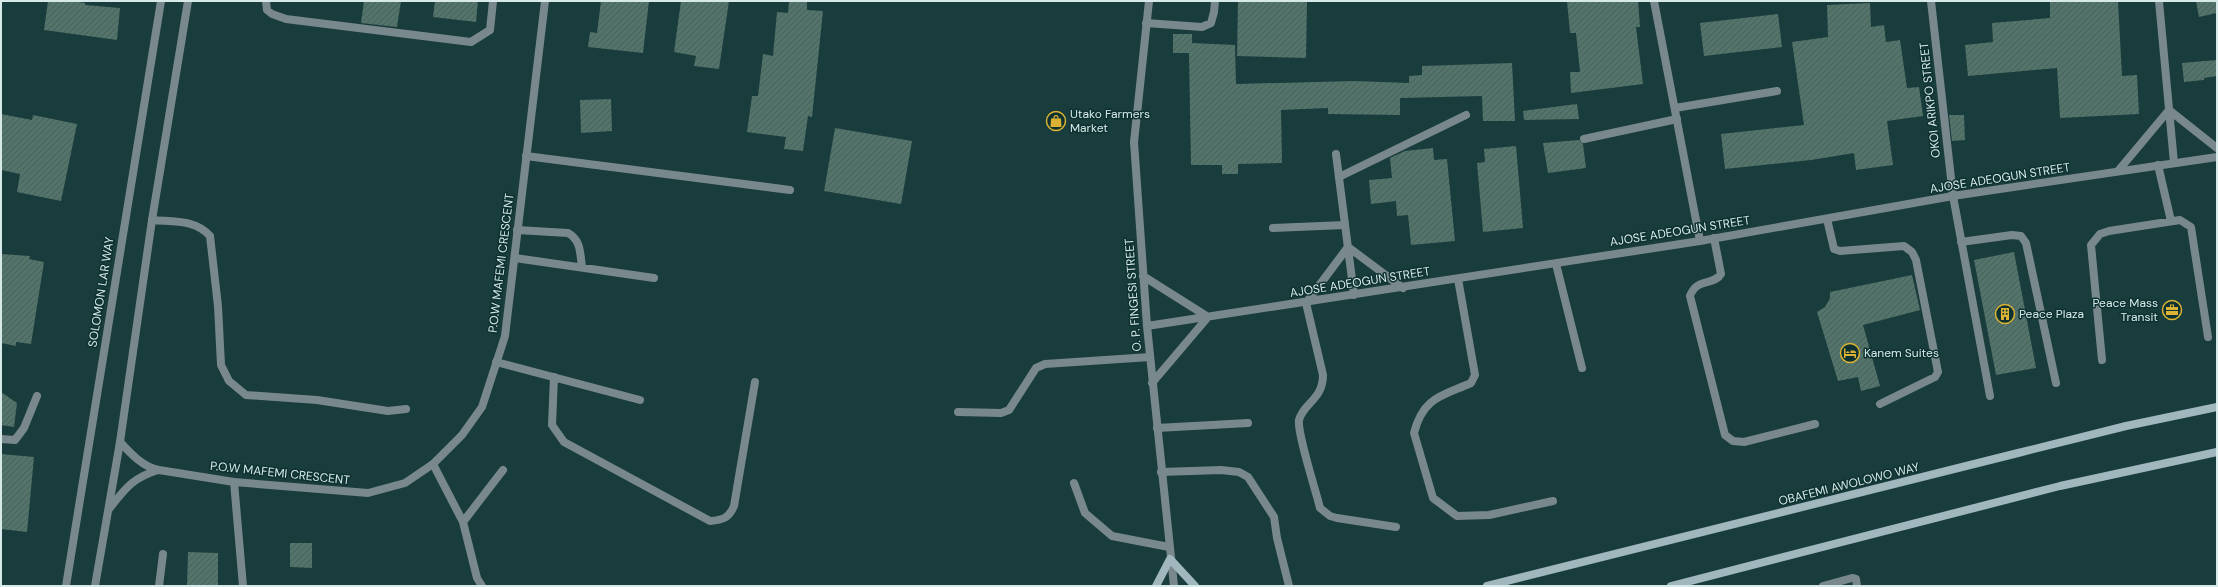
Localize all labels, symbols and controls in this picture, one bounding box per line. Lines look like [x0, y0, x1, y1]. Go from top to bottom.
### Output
street label: OKOI ARIKPO STREET [1916, 41, 1944, 159]
place label: Utako Farmers Market [1070, 106, 1150, 136]
shop icon: Utako Farmers Market [1045, 110, 1067, 132]
street label: AJOSE ADEOGUN STREET [1929, 159, 2072, 197]
street label: P.O.W MAFEMI CRESCENT [484, 192, 518, 334]
street label: AJOSE ADEOGUN STREET [1609, 212, 1752, 250]
street label: SOLOMON LAR WAY [84, 236, 118, 348]
street label: O. P. FINGESI STREET [1121, 238, 1145, 352]
street label: AJOSE ADEOGUN STREET [1289, 263, 1432, 301]
place label: Peace Mass Transit [2093, 295, 2158, 325]
office icon: Peace Mass Transit [2161, 299, 2183, 321]
building icon: Peace Plaza [1994, 303, 2016, 325]
place label: Peace Plaza [2019, 306, 2084, 322]
hotel icon: Kanem Suites [1839, 342, 1861, 364]
place label: Kanem Suites [1864, 345, 1939, 361]
street label: P.O.W MAFEMI CRESCENT [209, 458, 351, 488]
street label: OBAFEMI AWOLOWO WAY [1777, 459, 1921, 509]

